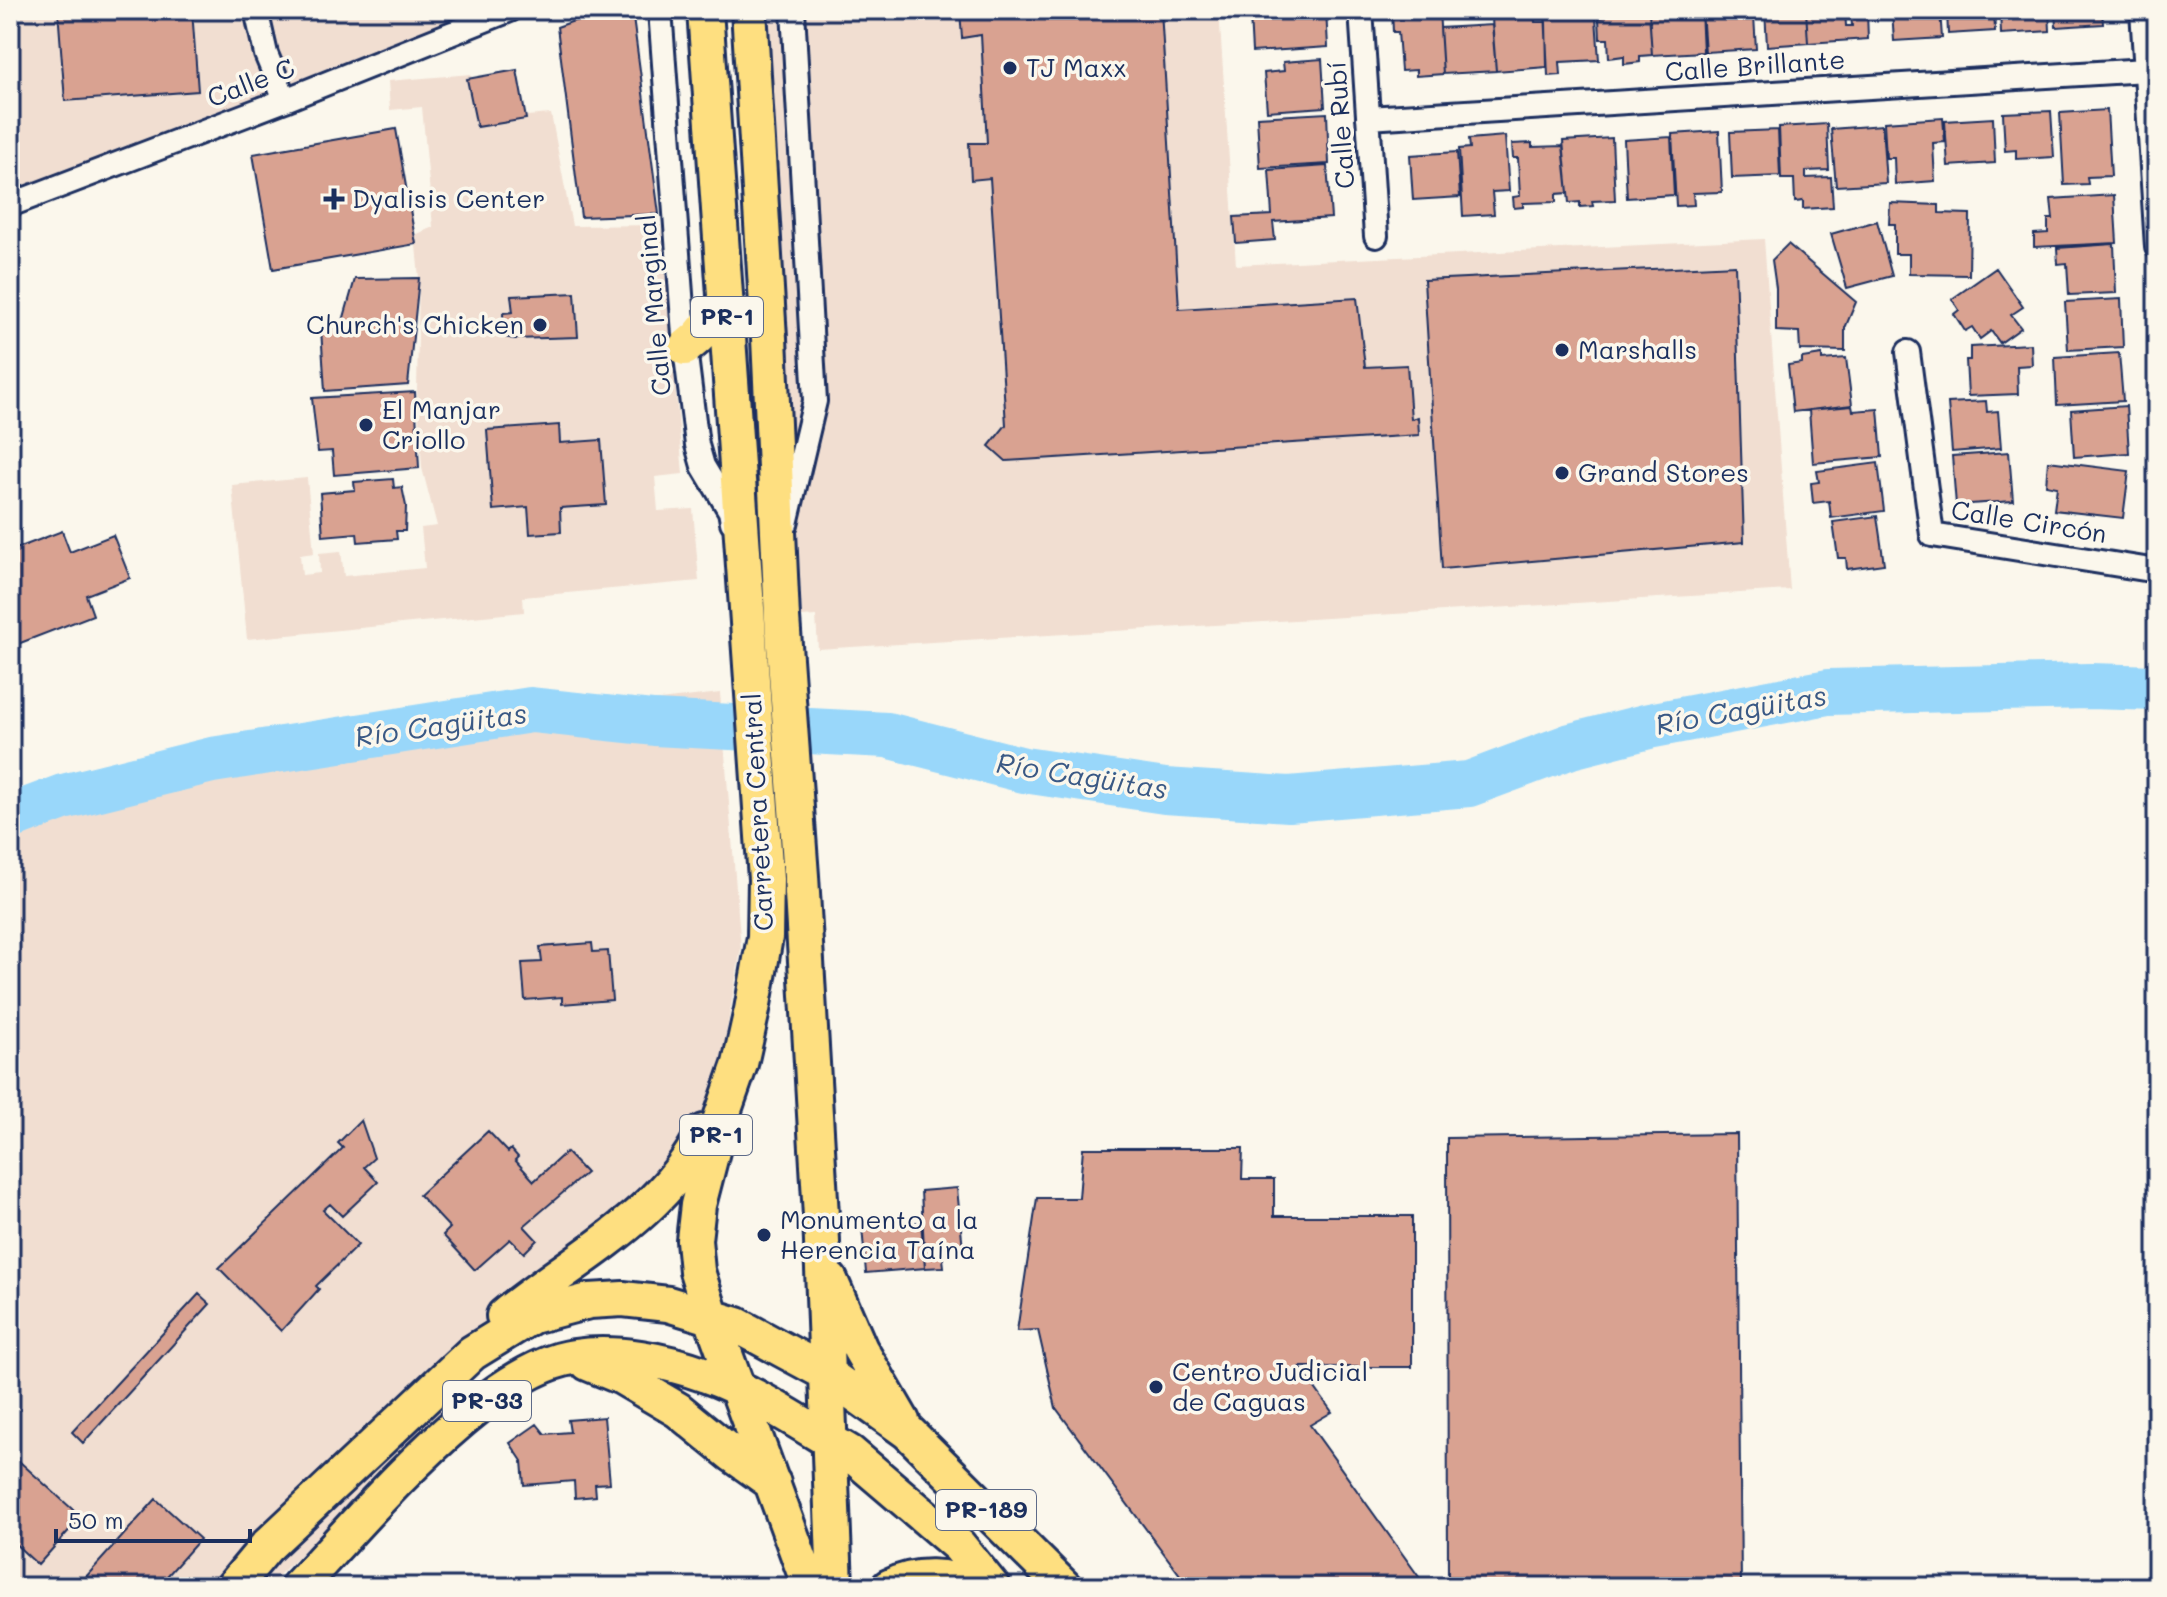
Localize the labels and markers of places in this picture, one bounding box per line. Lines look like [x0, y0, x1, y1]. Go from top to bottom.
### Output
place label: TJ Maxx [1026, 50, 1126, 84]
marker: TJ Maxx [1001, 59, 1019, 77]
place label: Dyalisis Center [352, 181, 545, 215]
marker: Dyalisis Center [323, 188, 345, 210]
place label: Church's Chicken [306, 307, 524, 341]
marker: Church's Chicken [531, 316, 549, 334]
place label: Marshalls [1578, 332, 1697, 366]
marker: Marshalls [1553, 341, 1571, 359]
place label: El Manjar Criollo [382, 392, 501, 456]
marker: El Manjar Criollo [357, 416, 375, 434]
place label: Grand Stores [1578, 455, 1749, 489]
marker: Grand Stores [1553, 464, 1571, 482]
place label: Monumento a la Herencia Taína [780, 1202, 978, 1266]
marker: Monumento a la Herencia Taína [755, 1226, 773, 1244]
place label: Centro Judicial de Caguas [1172, 1354, 1368, 1418]
marker: Centro Judicial de Caguas [1147, 1378, 1165, 1396]

